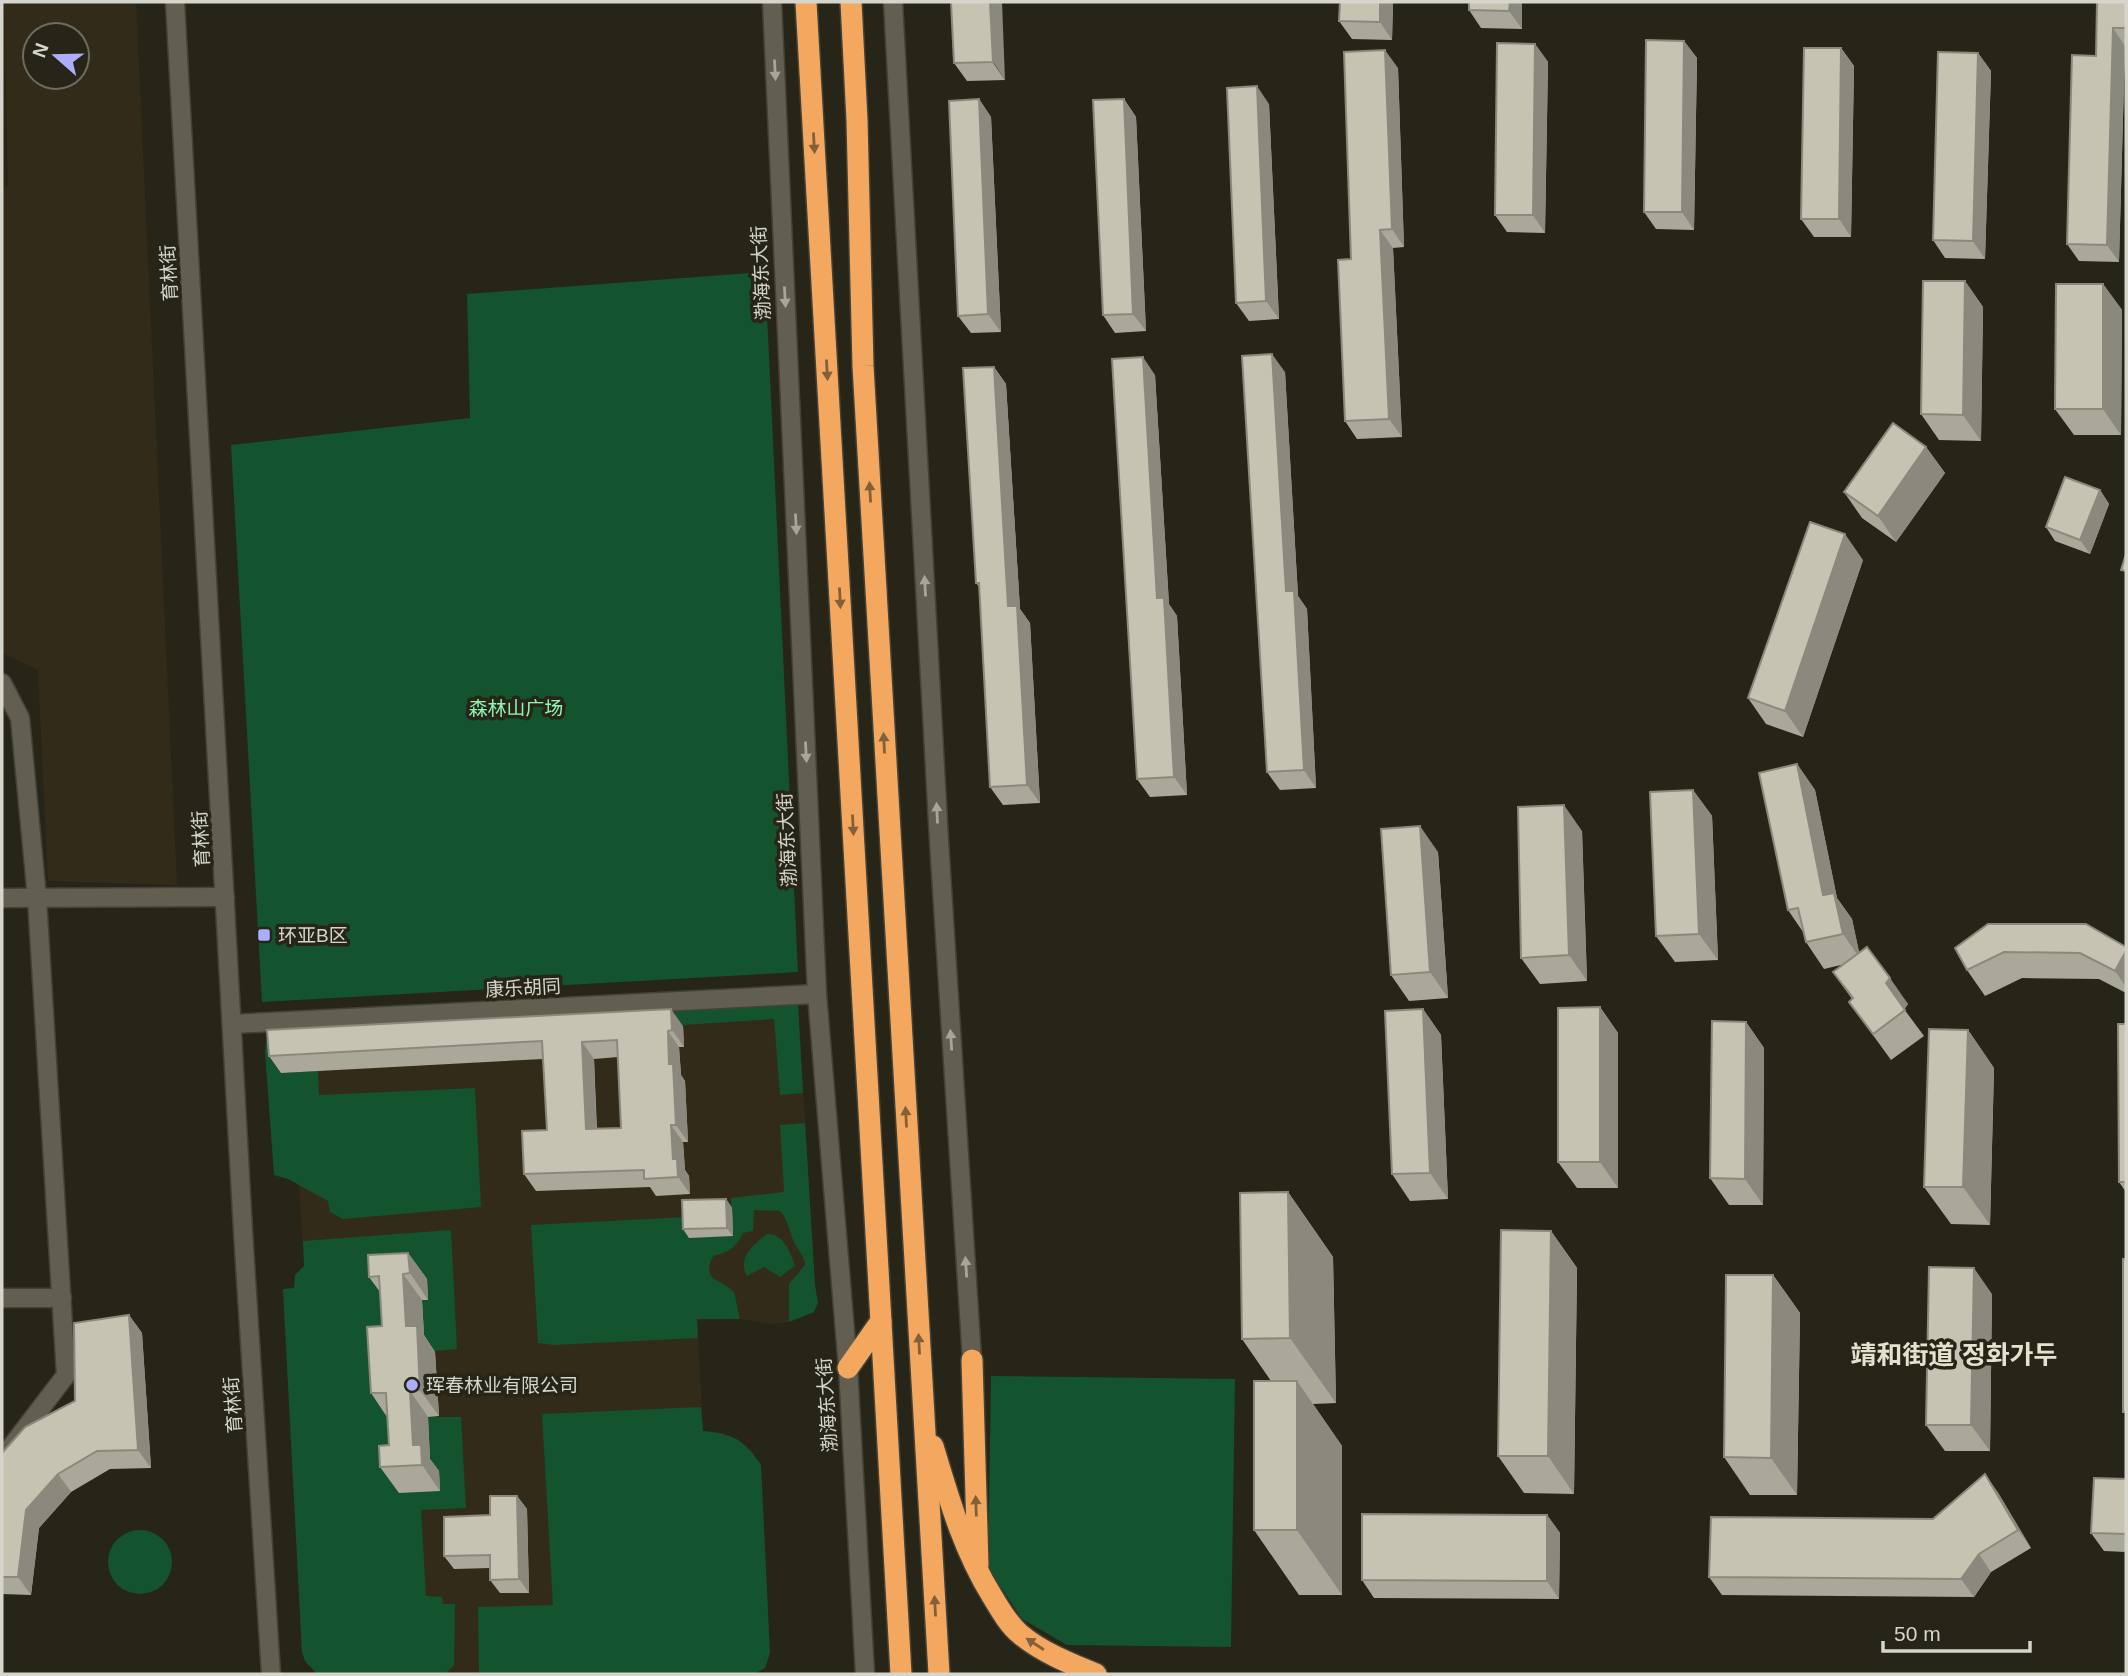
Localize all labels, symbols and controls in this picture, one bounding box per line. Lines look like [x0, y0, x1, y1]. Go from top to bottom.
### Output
north arrow [21, 21, 91, 91]
text: N [28, 40, 53, 60]
one-way arrow [769, 59, 780, 81]
one-way arrow [809, 133, 820, 155]
street label: 渤海东大街 [748, 225, 774, 321]
street label: 育林街 [157, 244, 181, 302]
one-way arrow [780, 286, 791, 308]
one-way arrow [821, 360, 832, 382]
one-way arrow [864, 481, 875, 503]
one-way arrow [790, 514, 801, 536]
one-way arrow [919, 575, 930, 597]
one-way arrow [834, 587, 845, 609]
park label: 森林山广场 [468, 698, 564, 719]
one-way arrow [879, 732, 890, 754]
one-way arrow [801, 741, 812, 763]
street label: 渤海东大街 [774, 792, 800, 888]
one-way arrow [931, 802, 942, 824]
street label: 育林街 [189, 810, 213, 868]
one-way arrow [847, 814, 858, 836]
place label: 环亚B区 [278, 925, 348, 946]
marker: 环亚B区 [256, 927, 272, 943]
street label: 康乐胡同 [484, 976, 562, 1000]
one-way arrow [946, 1029, 957, 1051]
one-way arrow [900, 1106, 911, 1128]
one-way arrow [960, 1256, 971, 1278]
one-way arrow [914, 1333, 925, 1355]
district label: 靖和街道 정화가두 [1851, 1340, 2057, 1370]
street label: 渤海东大街 [813, 1357, 841, 1453]
place label: 珲春林业有限公司 [426, 1375, 578, 1396]
street label: 育林街 [221, 1376, 245, 1434]
marker: 珲春林业有限公司 [404, 1377, 420, 1393]
one-way arrow [971, 1494, 982, 1516]
one-way arrow [929, 1595, 940, 1617]
scale bar [1883, 1610, 2030, 1654]
text: 50 m [1894, 1622, 1941, 1645]
one-way arrow [1026, 1637, 1044, 1651]

